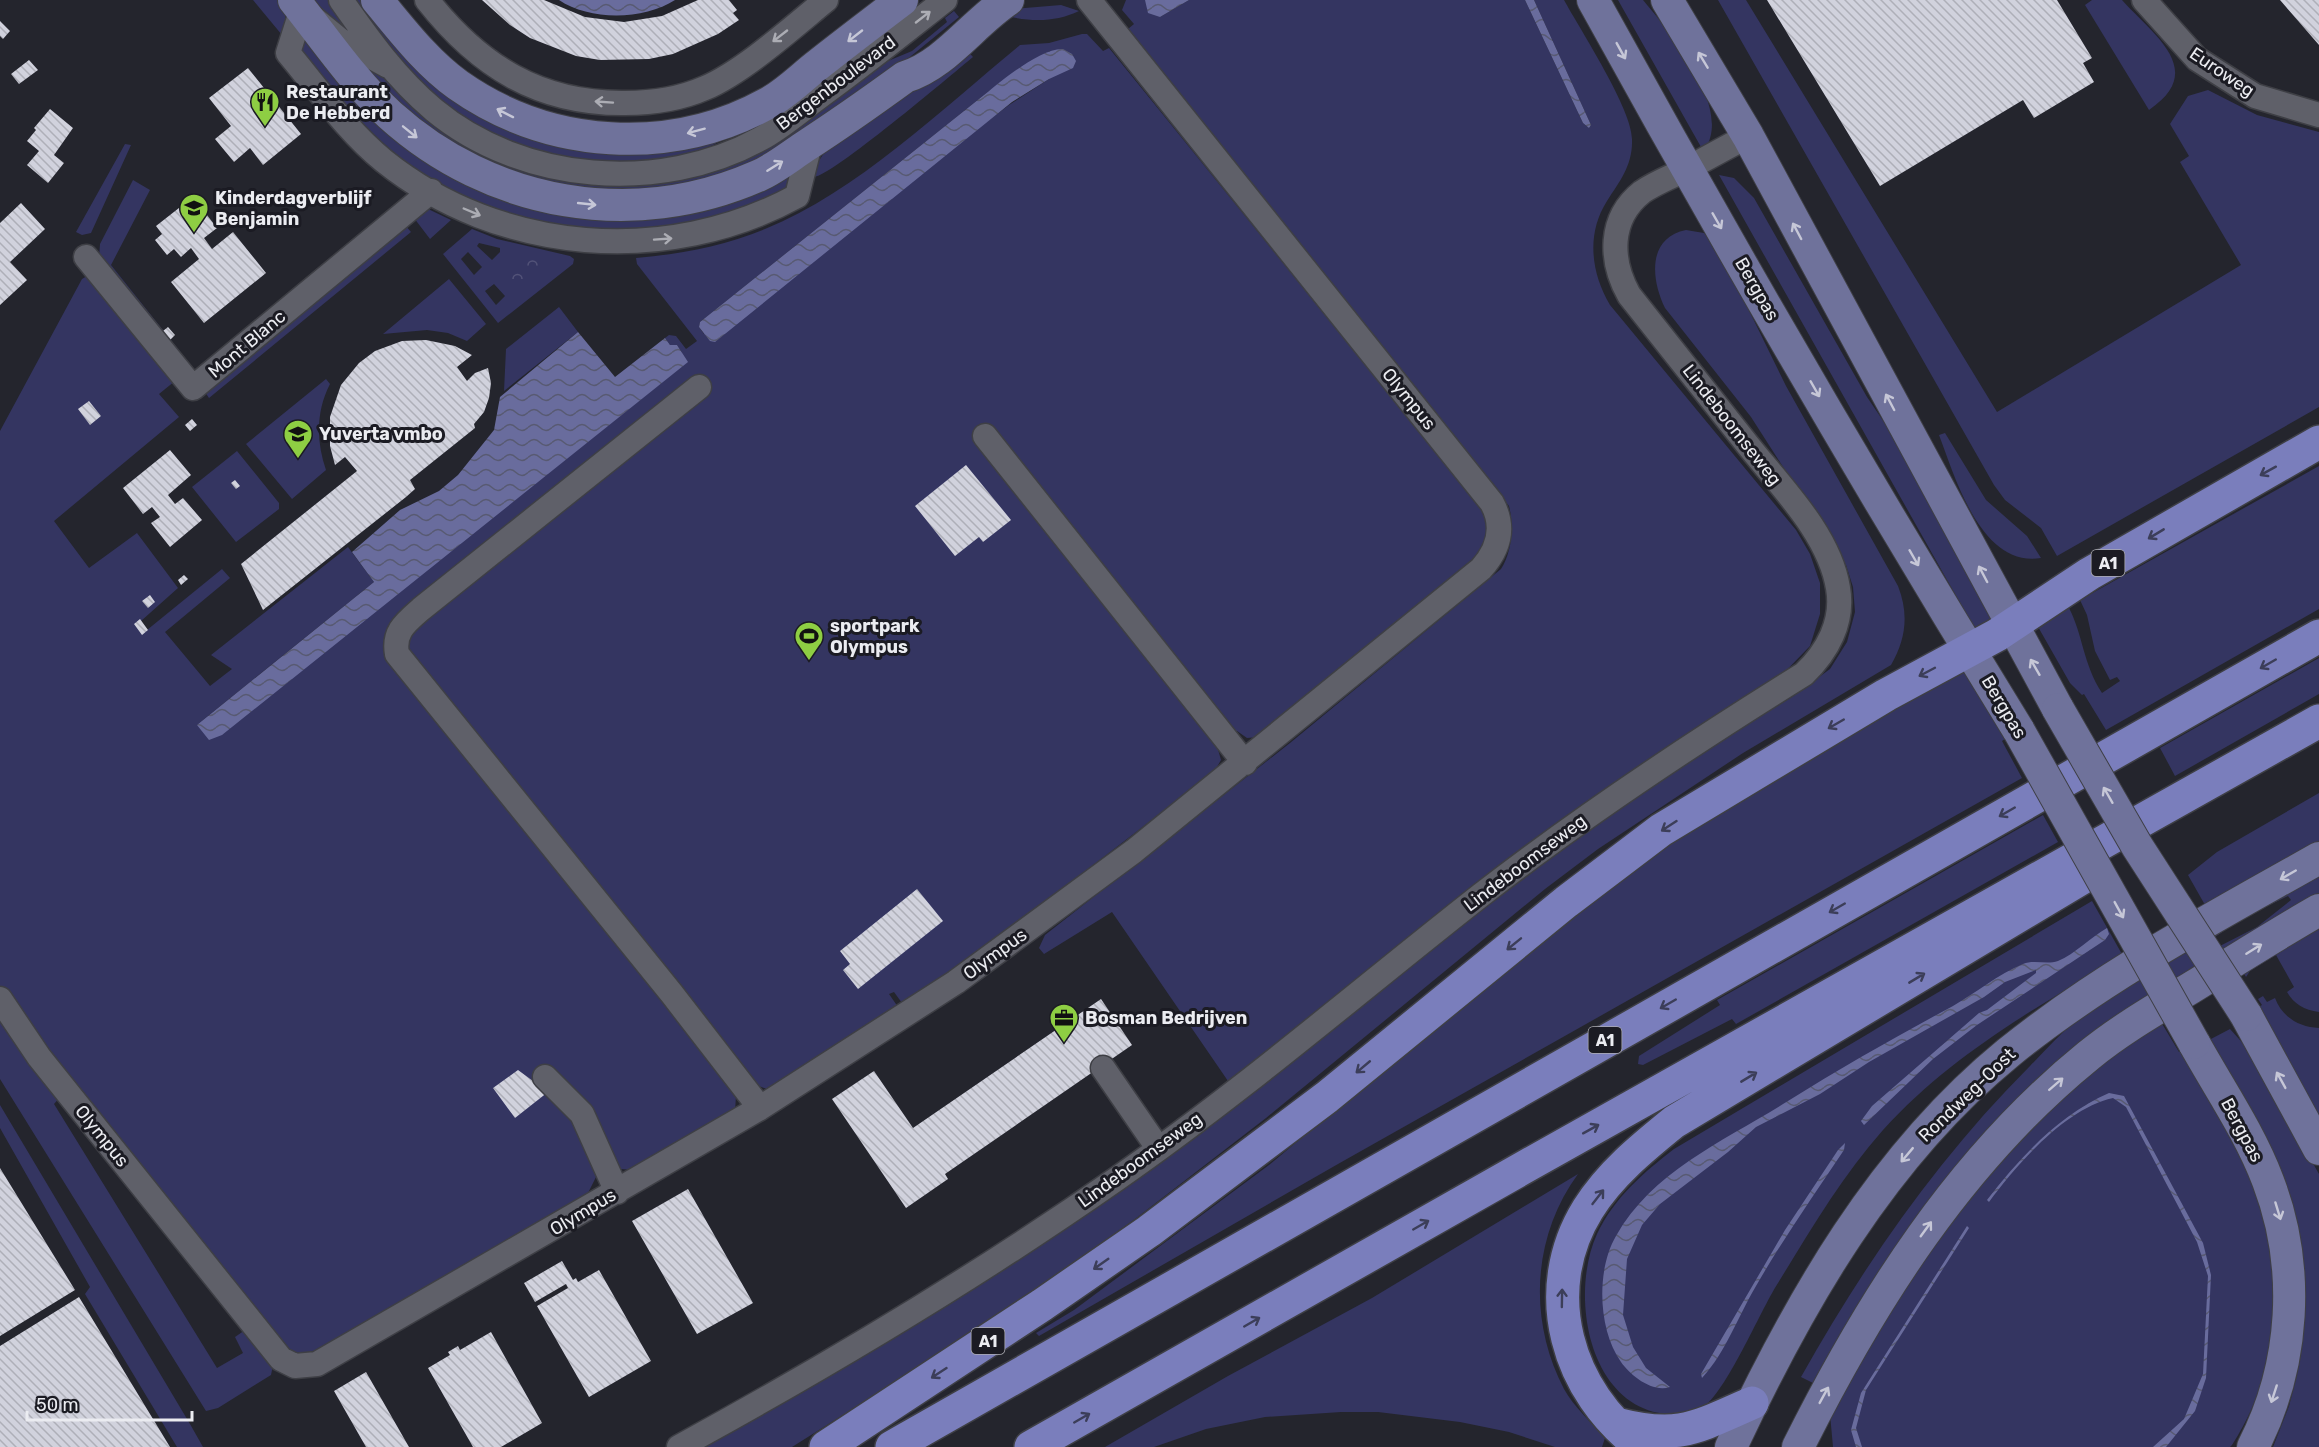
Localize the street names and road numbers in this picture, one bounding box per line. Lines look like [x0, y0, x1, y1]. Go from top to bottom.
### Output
street label: Bergenboulevard [772, 31, 900, 135]
street label: Euroweg [2185, 42, 2259, 102]
street label: Bergpas [1730, 253, 1784, 325]
street label: Mont Blanc [204, 305, 290, 383]
street label: Lindeboomseweg [1678, 360, 1786, 490]
street label: Olympus [1377, 364, 1441, 434]
road number: A1 [2092, 550, 2124, 576]
street label: Bergpas [1977, 672, 2031, 742]
street label: Lindeboomseweg [1459, 810, 1591, 916]
street label: Olympus [959, 924, 1031, 984]
road number: A1 [1588, 1027, 1622, 1053]
street label: Rondweg-Oost [1914, 1043, 2020, 1147]
street label: Bergpas [2216, 1094, 2268, 1166]
street label: Olympus [70, 1101, 134, 1171]
street label: Lindeboomseweg [1074, 1108, 1206, 1212]
street label: Olympus [546, 1184, 620, 1240]
road number: A1 [972, 1328, 1004, 1354]

